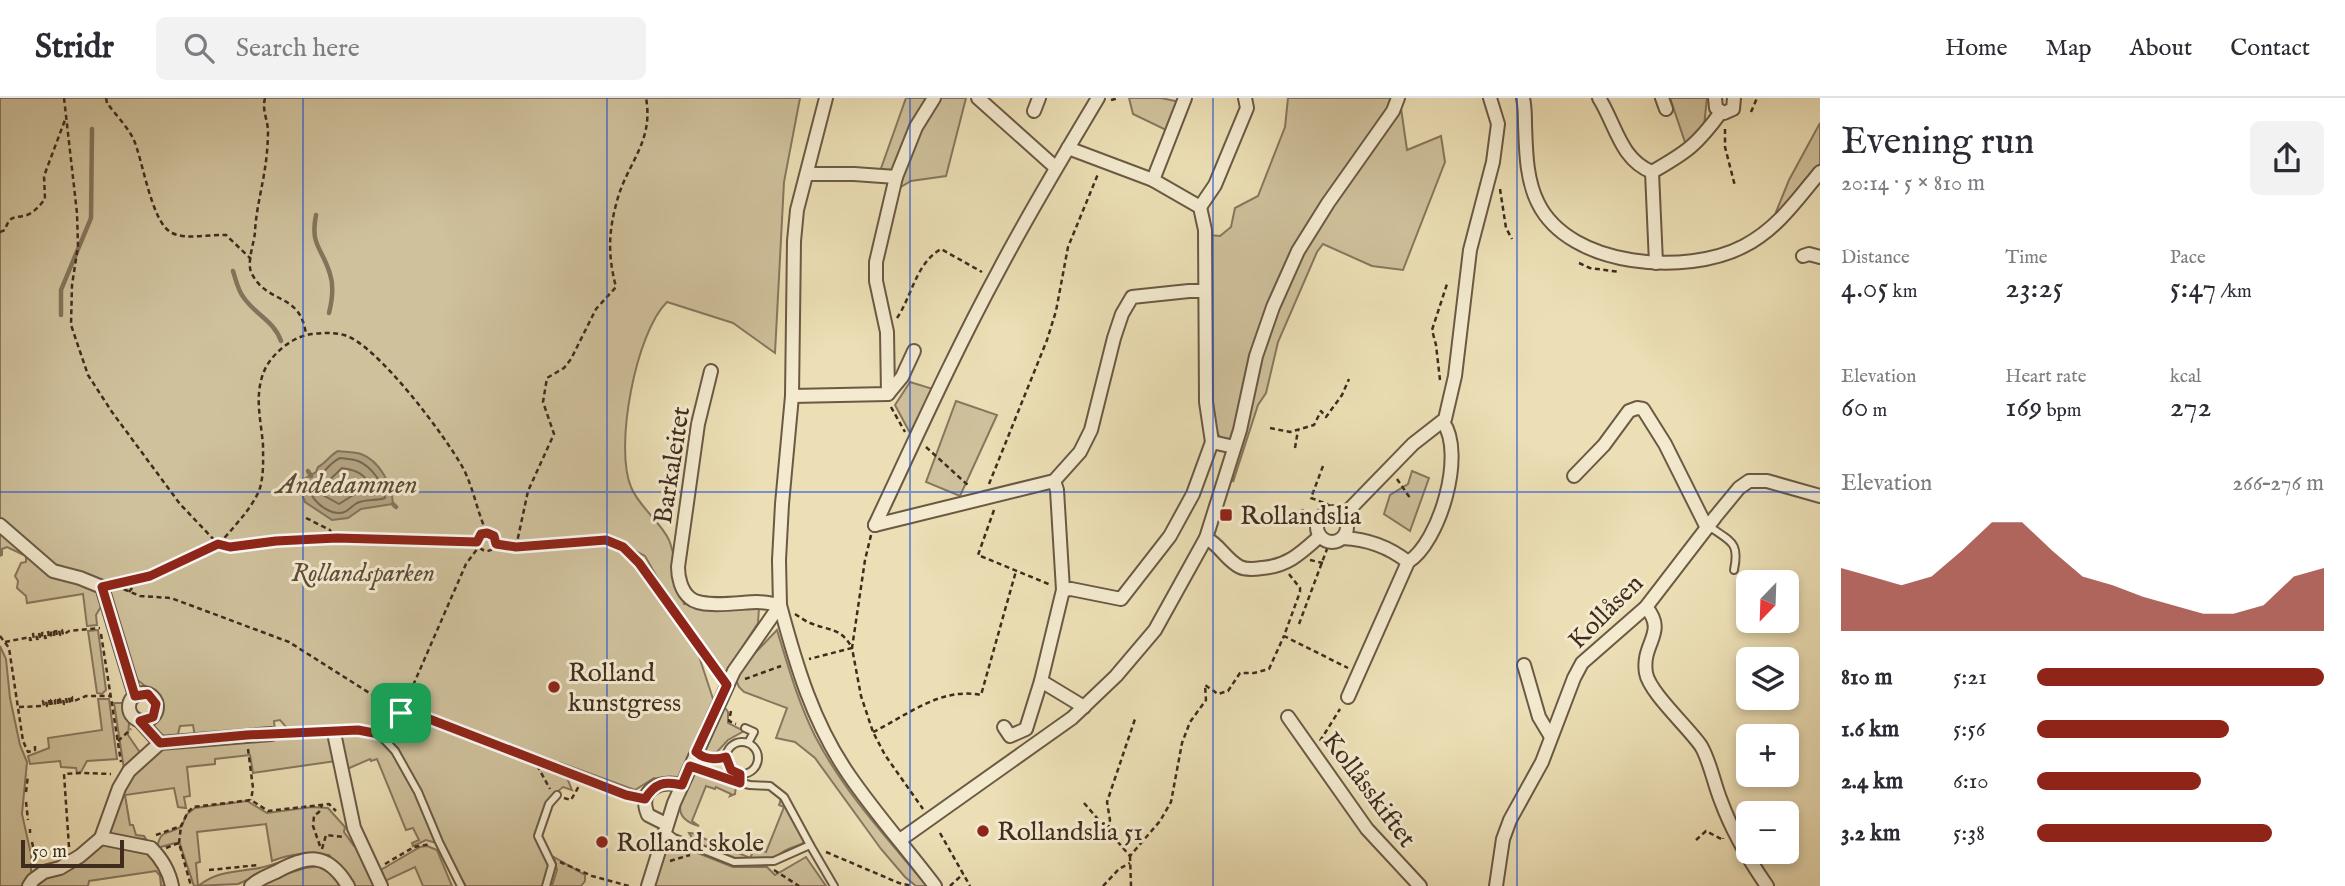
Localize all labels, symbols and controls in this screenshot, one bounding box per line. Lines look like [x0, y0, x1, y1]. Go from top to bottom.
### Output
search box [156, 17, 646, 80]
text: Stridr [35, 27, 114, 69]
icon: search [180, 29, 218, 67]
text: Search here [236, 32, 360, 65]
text: Home [1945, 33, 2008, 64]
text: Map [2046, 33, 2092, 64]
text: About [2130, 33, 2192, 64]
text: Contact [2230, 33, 2310, 64]
text: Evening run [1841, 119, 2035, 167]
button: share [2250, 121, 2324, 195]
text: 20:14 · 5 × 810 m [1841, 169, 1985, 198]
text: Distance [1841, 246, 1910, 270]
text: Time [2005, 246, 2048, 270]
text: Pace [2170, 246, 2206, 270]
text: 4.05 [1841, 270, 1888, 308]
text: 23:25 [2005, 270, 2063, 308]
text: 5:47 [2170, 270, 2216, 308]
text: km [1888, 280, 1917, 304]
text: /km [2216, 280, 2252, 304]
text: Elevation [1841, 365, 1916, 389]
text: Heart rate [2005, 365, 2086, 389]
text: kcal [2170, 365, 2201, 389]
text: 60 [1841, 389, 1868, 427]
text: 169 [2005, 389, 2042, 427]
text: 272 [2170, 389, 2212, 427]
text: m [1868, 399, 1887, 423]
text: bpm [2042, 399, 2082, 423]
street label: Barkaleitet [647, 404, 698, 526]
water label: Andedammen [273, 468, 418, 503]
text: Elevation [1841, 469, 1932, 498]
text: 266–276 m [2232, 469, 2324, 498]
place label: Rollandslia [1240, 500, 1362, 533]
marker: Rollandslia [1218, 507, 1234, 523]
park label: Rollandsparken [291, 557, 435, 590]
street label: Kollåsen [1562, 567, 1651, 657]
north arrow [1736, 570, 1799, 634]
map controls [1736, 570, 1799, 864]
button: layers [1736, 647, 1799, 710]
place label: Rolland kunstgress [568, 657, 681, 720]
text: 810 m [1841, 663, 1893, 692]
text: 5:21 [1953, 663, 1987, 692]
marker: Rolland kunstgress [546, 679, 562, 695]
pin [371, 683, 431, 743]
icon: arrive [382, 694, 420, 732]
text: 1.6 km [1841, 715, 1899, 744]
text: 5:56 [1953, 715, 1985, 744]
button: + [1736, 724, 1799, 787]
street label: Kollåsskiftet [1315, 725, 1423, 854]
text: 2.4 km [1841, 767, 1903, 796]
text: 6:10 [1953, 767, 1989, 796]
button: − [1736, 801, 1799, 864]
place label: Rollandslia 51 [997, 816, 1143, 849]
text: 3.2 km [1841, 819, 1900, 848]
text: 5:38 [1953, 819, 1985, 848]
marker: Rollandslia 51 [975, 823, 991, 839]
place label: Rolland skole [616, 827, 764, 860]
marker: Rolland skole [594, 834, 610, 850]
scale bar [21, 837, 124, 869]
text: 50 m [32, 840, 67, 864]

